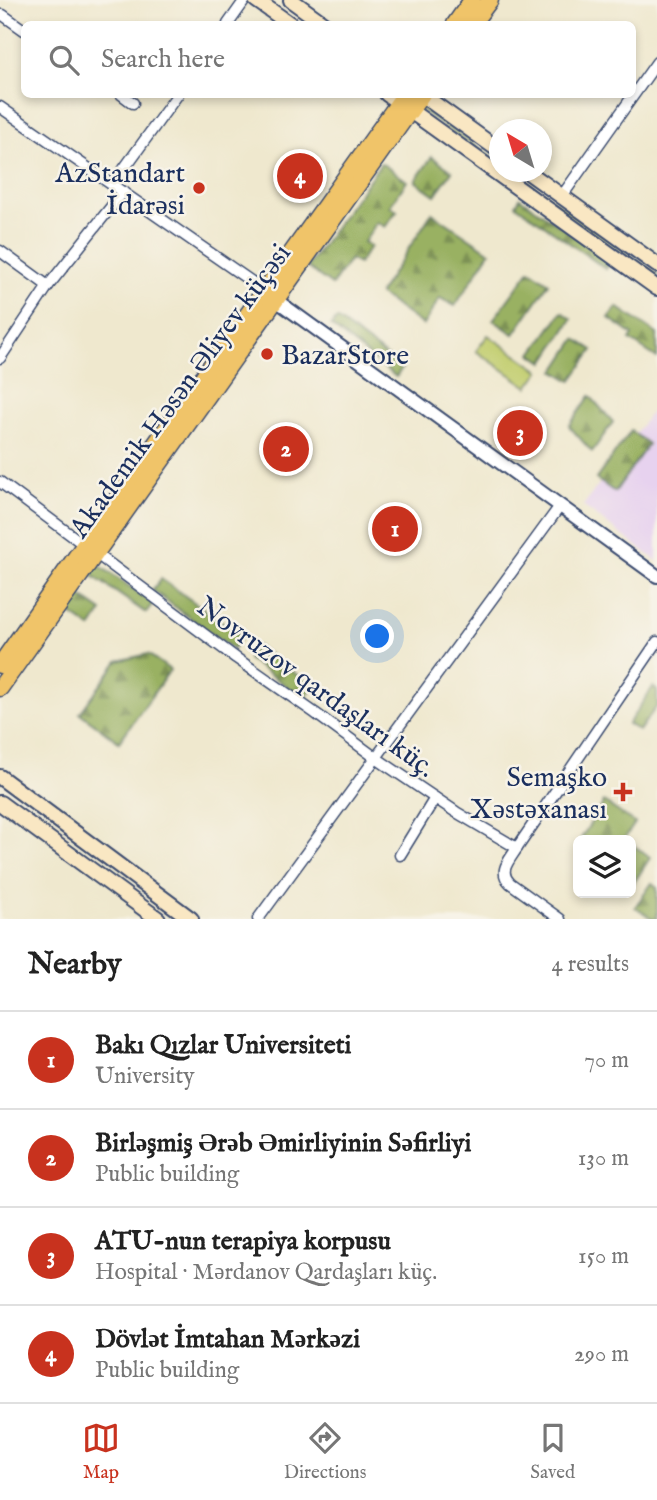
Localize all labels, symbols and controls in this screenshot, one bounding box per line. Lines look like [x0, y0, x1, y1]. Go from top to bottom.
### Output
search box [21, 21, 636, 98]
icon: search [45, 41, 83, 79]
text: Search here [101, 43, 225, 76]
north arrow [489, 119, 552, 182]
pin: 4 [277, 150, 323, 202]
place label: AzStandart İdarəsi [54, 157, 185, 224]
marker: AzStandart İdarəsi [191, 180, 207, 196]
street label: Akademik Həsən Əliyev küçəsi [62, 238, 300, 546]
place label: BazarStore [281, 339, 409, 374]
marker: BazarStore [259, 346, 275, 362]
pin: 3 [497, 407, 543, 459]
pin: 2 [263, 423, 309, 475]
pin: 1 [372, 503, 418, 555]
street label: Novruzov qardaşları küç. [189, 590, 442, 786]
your location [360, 619, 394, 653]
place label: Semaşko Xəstəxanası [470, 761, 607, 828]
marker: Semaşko Xəstəxanası [613, 782, 633, 802]
map controls [573, 835, 636, 898]
button: layers [573, 835, 636, 898]
text: Nearby [28, 946, 121, 984]
text: 4 results [551, 950, 629, 979]
text: Bakı Qızlar Universiteti [95, 1029, 352, 1062]
text: 1 [47, 1046, 55, 1075]
text: 70 m [584, 1046, 629, 1075]
text: University [95, 1062, 195, 1091]
text: Birləşmiş Ərəb Əmirliyinin Səfirliyi [95, 1127, 471, 1160]
text: 2 [46, 1144, 56, 1173]
text: 130 m [578, 1144, 629, 1173]
text: Public building [95, 1160, 239, 1189]
text: ATU-nun terapiya korpusu [95, 1225, 391, 1258]
text: 3 [47, 1242, 55, 1271]
text: 150 m [578, 1242, 629, 1271]
text: Hospital · Mərdanov Qardaşları küç. [95, 1258, 437, 1287]
text: Dövlət İmtahan Mərkəzi [95, 1323, 360, 1356]
text: 4 [45, 1340, 57, 1369]
text: 290 m [574, 1340, 629, 1369]
text: Public building [95, 1356, 239, 1385]
tab: Map [82, 1419, 120, 1485]
tab: Directions [284, 1419, 366, 1485]
tab: Saved [530, 1419, 575, 1485]

